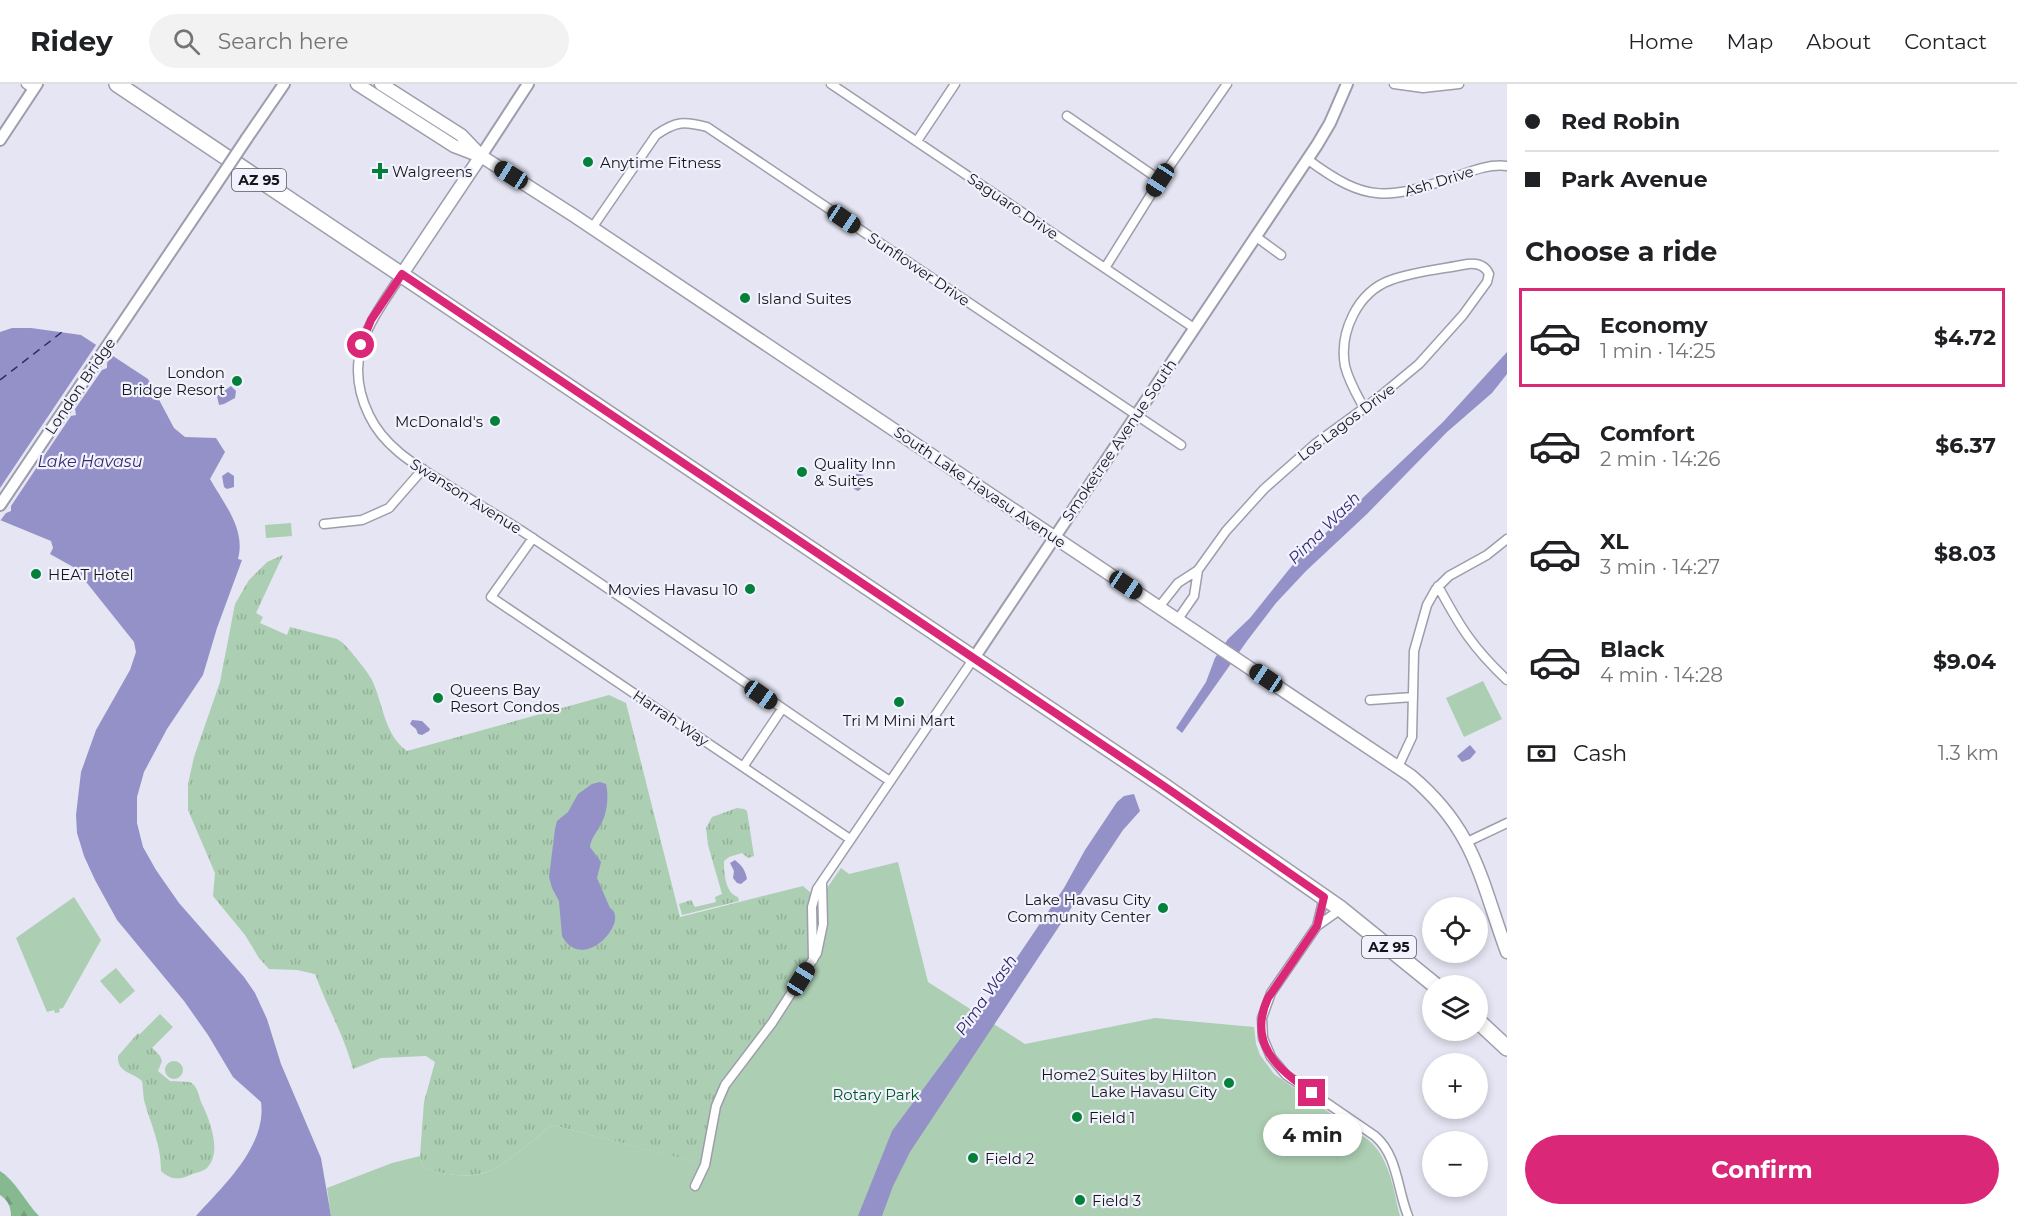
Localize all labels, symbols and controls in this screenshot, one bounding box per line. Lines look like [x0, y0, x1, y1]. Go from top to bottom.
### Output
search box [149, 14, 569, 68]
text: Ridey [30, 24, 113, 58]
icon: search [170, 25, 203, 58]
text: Search here [218, 28, 349, 55]
text: Home [1628, 29, 1693, 54]
text: Map [1726, 29, 1773, 54]
text: About [1806, 29, 1871, 54]
text: Contact [1904, 29, 1987, 54]
text: Red Robin [1561, 108, 1680, 135]
place label: Anytime Fitness [600, 153, 721, 172]
marker: Anytime Fitness [581, 155, 595, 169]
car [491, 158, 531, 192]
car [1143, 160, 1177, 200]
street label: Ash Drive [1402, 161, 1476, 201]
place label: Walgreens [392, 162, 472, 181]
marker: Walgreens [373, 164, 387, 178]
text: Park Avenue [1561, 166, 1708, 193]
road number: AZ 95 [232, 169, 286, 191]
street label: Saguaro Drive [964, 169, 1062, 243]
car [824, 201, 864, 237]
street label: Sunflower Drive [864, 228, 974, 310]
text: Choose a ride [1525, 235, 1717, 268]
place label: Island Suites [757, 289, 851, 308]
marker: Island Suites [738, 291, 752, 305]
icon: car [1528, 311, 1582, 365]
text: Economy [1600, 312, 1708, 339]
text: $4.72 [1934, 324, 1996, 351]
route start [347, 331, 374, 358]
street label: London Bridge [41, 334, 119, 438]
text: 1 min · 14:25 [1600, 339, 1716, 363]
street label: Smoketree Avenue South [1058, 355, 1180, 525]
place label: London Bridge Resort [121, 363, 225, 399]
marker: London Bridge Resort [230, 374, 244, 388]
street label: Los Lagos Drive [1293, 379, 1399, 465]
place label: McDonald's [395, 412, 483, 431]
marker: McDonald's [488, 414, 502, 428]
icon: car [1528, 419, 1582, 473]
text: Comfort [1600, 420, 1695, 447]
street label: South Lake Havasu Avenue [890, 422, 1070, 552]
text: $6.37 [1935, 432, 1996, 459]
text: 2 min · 14:26 [1600, 447, 1721, 471]
water label: Lake Havasu [38, 452, 143, 471]
street label: Swanson Avenue [407, 454, 525, 538]
place label: Quality Inn & Suites [814, 454, 896, 490]
marker: Quality Inn & Suites [795, 465, 809, 479]
water label: Pima Wash [1284, 488, 1364, 568]
icon: car [1528, 527, 1582, 581]
text: XL [1600, 528, 1629, 555]
text: $8.03 [1934, 540, 1996, 567]
text: 3 min · 14:27 [1600, 555, 1720, 579]
place label: HEAT Hotel [48, 565, 134, 584]
marker: HEAT Hotel [29, 567, 43, 581]
car [1106, 567, 1146, 603]
place label: Movies Havasu 10 [608, 580, 738, 599]
marker: Movies Havasu 10 [743, 582, 757, 596]
icon: car [1528, 635, 1582, 689]
text: Black [1600, 636, 1664, 663]
text: $9.04 [1933, 648, 1996, 675]
car [1246, 660, 1286, 696]
text: 4 min · 14:28 [1600, 663, 1723, 687]
car [741, 677, 781, 713]
place label: Queens Bay Resort Condos [450, 680, 560, 716]
street label: Harrah Way [629, 686, 713, 751]
marker: Queens Bay Resort Condos [431, 691, 445, 705]
marker: Tri M Mini Mart [892, 695, 906, 709]
place label: Tri M Mini Mart [843, 711, 955, 730]
icon: cash [1525, 737, 1558, 770]
text: Cash [1573, 740, 1627, 767]
text: 1.3 km [1938, 741, 1999, 765]
place label: Lake Havasu City Community Center [1007, 890, 1152, 926]
map controls [1422, 897, 1488, 1197]
button: locate [1422, 897, 1488, 963]
marker: Lake Havasu City Community Center [1156, 901, 1170, 915]
road number: AZ 95 [1362, 936, 1416, 958]
water label: Pima Wash [951, 951, 1021, 1039]
car [784, 959, 818, 999]
button: layers [1422, 975, 1488, 1041]
button: + [1422, 1053, 1488, 1119]
place label: Home2 Suites by Hilton Lake Havasu City [1041, 1065, 1218, 1101]
marker: Home2 Suites by Hilton Lake Havasu City [1222, 1076, 1236, 1090]
route end [1298, 1079, 1325, 1106]
park label: Rotary Park [832, 1085, 920, 1104]
place label: Field 1 [1089, 1108, 1135, 1127]
marker: Field 1 [1070, 1110, 1084, 1124]
callout: 4 min [1262, 1114, 1362, 1156]
text: 4 min [1282, 1123, 1343, 1147]
button: − [1422, 1131, 1488, 1197]
button: Confirm [1525, 1135, 1999, 1204]
place label: Field 2 [985, 1149, 1034, 1168]
marker: Field 2 [966, 1151, 980, 1165]
place label: Field 3 [1092, 1191, 1141, 1210]
marker: Field 3 [1073, 1193, 1087, 1207]

